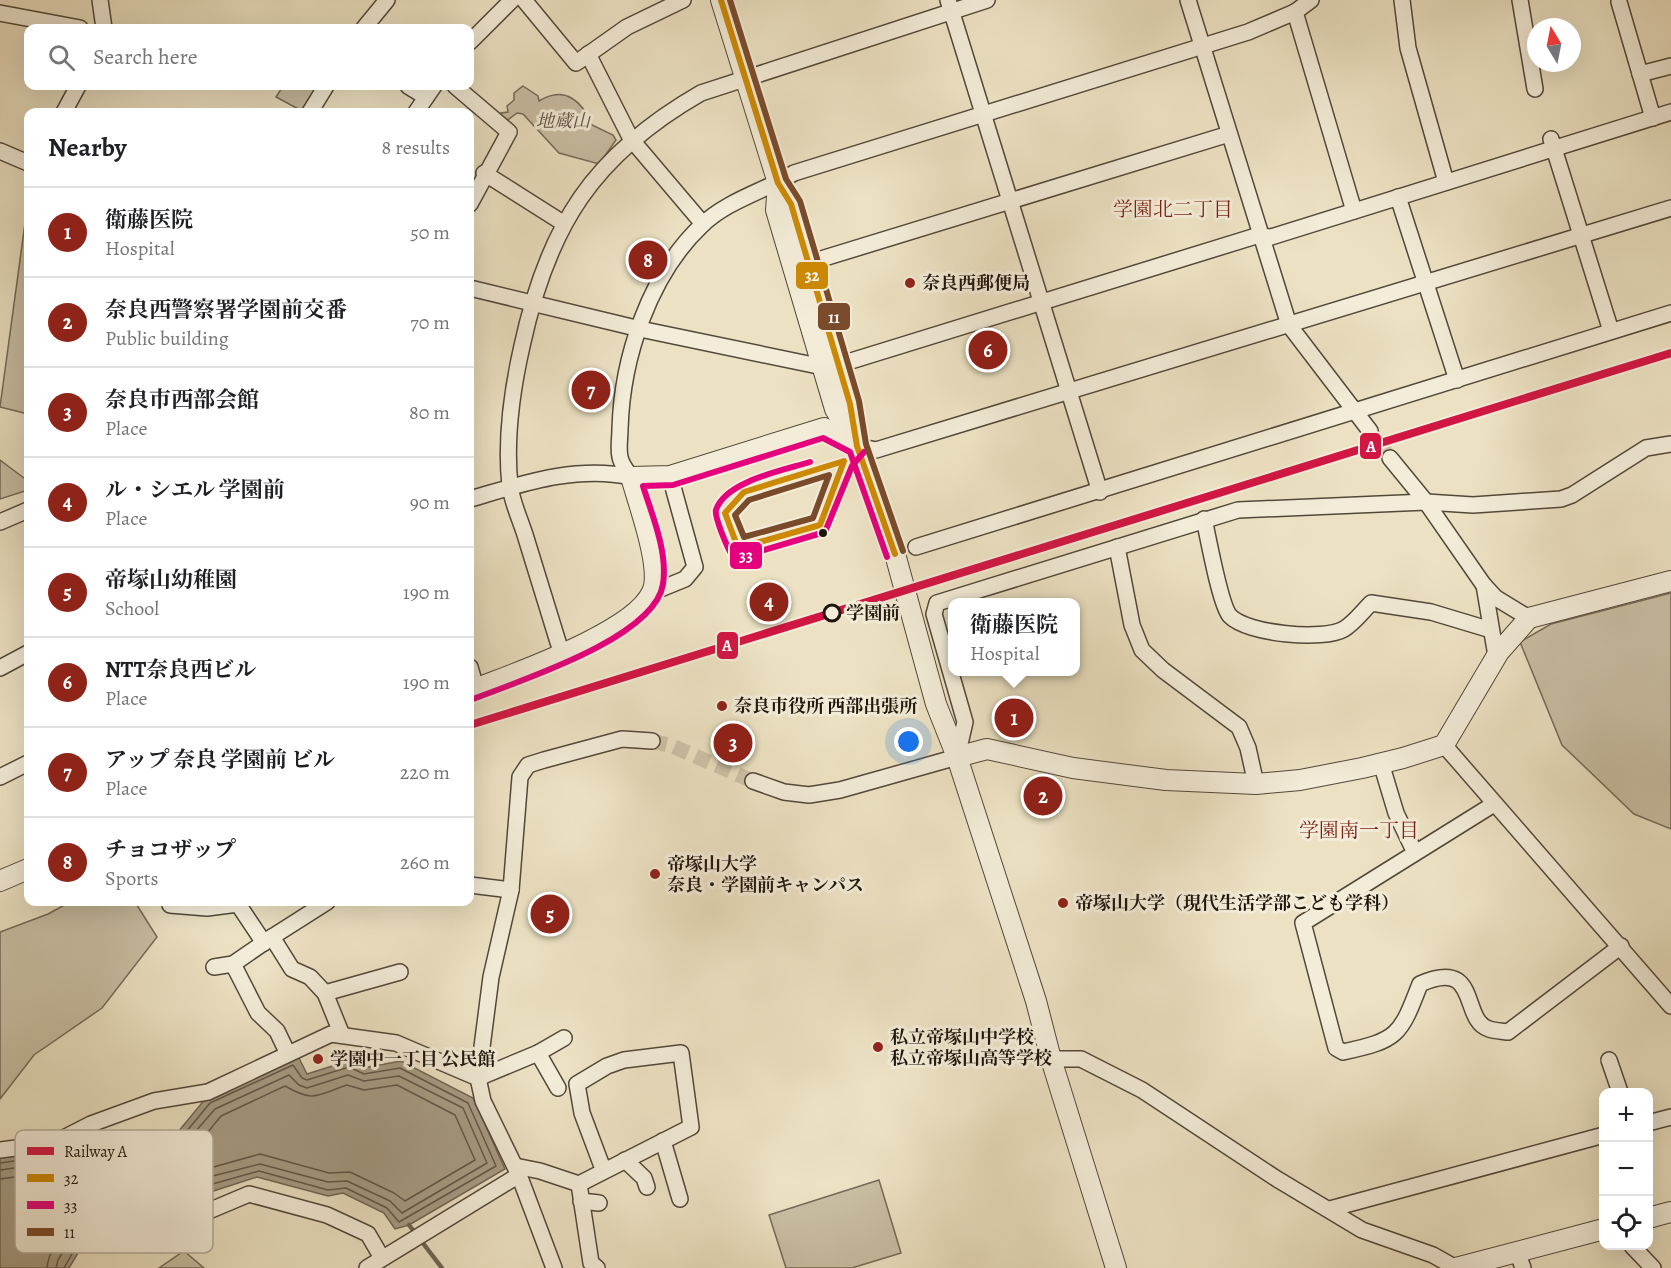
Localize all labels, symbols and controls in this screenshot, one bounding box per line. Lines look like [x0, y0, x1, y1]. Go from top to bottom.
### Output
north arrow [1527, 18, 1581, 72]
search box [24, 24, 474, 90]
icon: search [45, 41, 78, 74]
text: Search here [93, 42, 198, 72]
park label: 地蔵山 [536, 109, 592, 133]
text: Nearby [48, 130, 127, 165]
text: 8 results [382, 134, 450, 161]
district label: 学園北二丁目 [1113, 196, 1233, 223]
text: 衛藤医院 [105, 205, 193, 235]
text: 1 [64, 219, 71, 246]
text: 50 m [410, 219, 450, 246]
text: Hospital [105, 235, 175, 262]
pin: 8 [628, 238, 668, 282]
line badge: 32 [795, 261, 829, 290]
text: 32 [805, 265, 820, 287]
place label: 奈良西郵便局 [922, 271, 1030, 295]
marker: 奈良西郵便局 [903, 276, 917, 290]
text: 奈良西警察署学園前交番 [105, 295, 347, 325]
line badge: 11 [817, 302, 851, 331]
text: 11 [828, 307, 840, 329]
text: 2 [63, 309, 72, 336]
text: 70 m [410, 309, 450, 336]
text: Public building [105, 325, 229, 352]
pin: 6 [968, 328, 1008, 372]
pin: 7 [572, 368, 610, 412]
text: 奈良市西部会館 [105, 385, 259, 415]
text: 3 [63, 399, 72, 426]
text: 80 m [409, 399, 450, 426]
text: Place [105, 415, 147, 442]
line badge: A [1359, 432, 1382, 460]
text: A [1365, 436, 1377, 458]
text: ル・シエル 学園前 [105, 475, 285, 505]
text: 4 [63, 489, 72, 516]
text: 90 m [410, 489, 450, 516]
text: Place [105, 505, 147, 532]
unlabelled marker [817, 527, 829, 539]
line badge: 33 [729, 541, 763, 570]
text: 33 [739, 545, 753, 567]
text: 帝塚山幼稚園 [105, 565, 237, 595]
text: 5 [63, 579, 72, 606]
text: 190 m [403, 579, 450, 606]
pin: 4 [750, 580, 788, 624]
text: School [105, 595, 159, 622]
popup [948, 598, 1080, 676]
place label: 学園前 [846, 601, 900, 625]
marker: 学園前 [823, 604, 841, 622]
text: 衛藤医院 [970, 610, 1058, 640]
line badge: A [716, 631, 739, 660]
text: A [721, 635, 733, 657]
text: Hospital [970, 640, 1040, 667]
text: NTT奈良西ビル [105, 655, 256, 685]
text: 6 [63, 669, 72, 696]
text: 190 m [403, 669, 450, 696]
text: Place [105, 685, 147, 712]
place label: 奈良市役所 西部出張所 [734, 694, 917, 718]
pin: 1 [994, 696, 1034, 740]
marker: 奈良市役所 西部出張所 [715, 699, 729, 713]
pin: 3 [714, 720, 752, 766]
your location [894, 727, 923, 756]
text: アップ 奈良 学園前 ビル [105, 745, 335, 775]
text: 7 [63, 759, 72, 786]
text: 220 m [400, 759, 450, 786]
pin: 2 [1024, 774, 1062, 818]
text: Place [105, 775, 147, 802]
district label: 学園南一丁目 [1299, 817, 1419, 844]
text: チョコザップ [105, 835, 236, 865]
text: 8 [63, 849, 72, 876]
text: 260 m [400, 849, 450, 876]
place label: 帝塚山大学 奈良・学園前キャンパス [667, 852, 864, 897]
text: Sports [105, 865, 158, 892]
marker: 帝塚山大学 奈良・学園前キャンパス [648, 867, 662, 881]
place label: 帝塚山大学（現代生活学部こども学科） [1075, 891, 1399, 915]
pin: 5 [530, 892, 570, 936]
marker: 帝塚山大学（現代生活学部こども学科） [1056, 896, 1070, 910]
place label: 私立帝塚山中学校 私立帝塚山高等学校 [890, 1025, 1052, 1070]
marker: 私立帝塚山中学校 私立帝塚山高等学校 [871, 1040, 885, 1054]
place label: 学園中一丁目 公民館 [330, 1047, 495, 1071]
marker: 学園中一丁目 公民館 [311, 1052, 325, 1066]
map controls [1599, 1088, 1653, 1250]
button: + [1599, 1088, 1653, 1142]
legend [15, 1130, 213, 1253]
text: Railway A [64, 1141, 128, 1163]
button: − [1599, 1142, 1653, 1196]
text: 32 [64, 1168, 79, 1190]
text: 33 [64, 1195, 77, 1217]
button: locate [1599, 1196, 1653, 1250]
text: 11 [64, 1222, 75, 1244]

